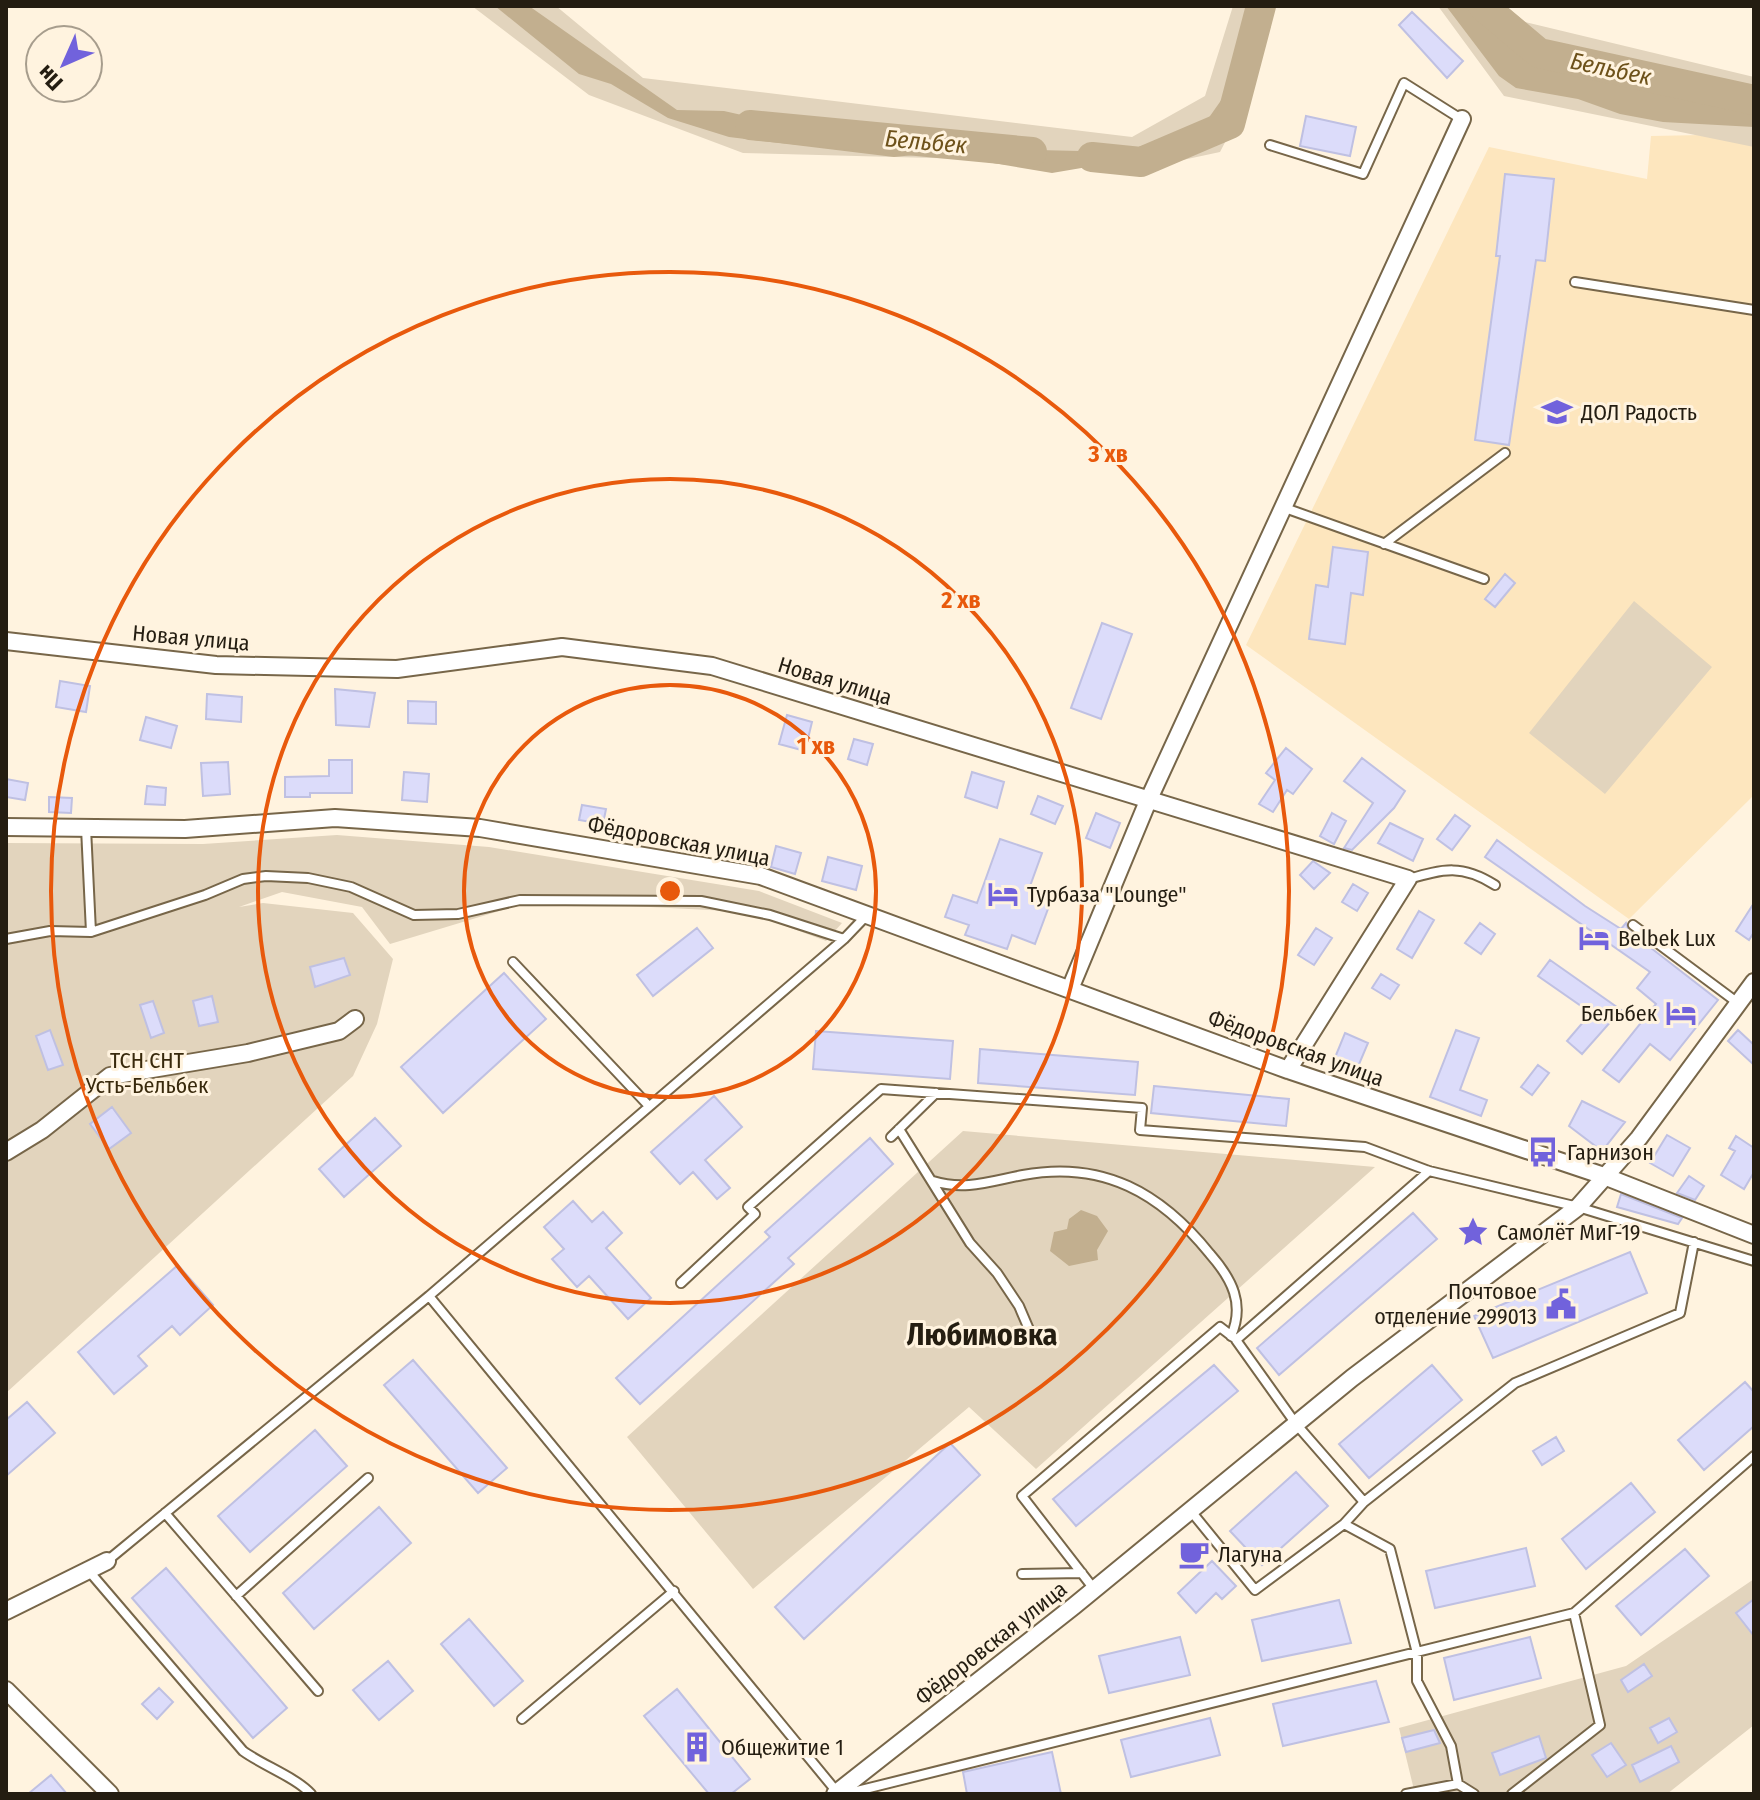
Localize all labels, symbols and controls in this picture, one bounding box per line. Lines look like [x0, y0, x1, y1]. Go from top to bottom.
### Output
north arrow [24, 24, 104, 104]
water label: Бельбек [1568, 47, 1655, 91]
text: Пн [32, 59, 69, 96]
water label: Бельбек [884, 124, 969, 160]
school or university icon: ДОЛ Радость [1540, 395, 1574, 429]
place label: ДОЛ Радость [1580, 399, 1697, 426]
text: 3 хв [1087, 440, 1128, 468]
text: 2 хв [940, 586, 981, 614]
street label: Новая улица [131, 619, 251, 657]
street label: Новая улица [775, 651, 895, 711]
text: 1 хв [797, 732, 835, 760]
street label: Фёдоровская улица [586, 810, 772, 872]
centre of rings [656, 877, 684, 905]
hotel icon: Турбаза "Lounge" [986, 877, 1020, 911]
place label: Турбаза "Lounge" [1027, 881, 1187, 908]
hotel icon: Belbek Lux [1577, 921, 1611, 955]
place label: Belbek Lux [1618, 925, 1716, 952]
hotel icon: Бельбек [1664, 996, 1698, 1030]
place label: Бельбек [1581, 1000, 1658, 1027]
street label: Фёдоровская улица [1204, 1004, 1388, 1092]
park label: ТСН СНТ Усть-Бельбек [85, 1047, 209, 1099]
bus stop icon: Гарнизон [1526, 1135, 1560, 1169]
place label: Гарнизон [1567, 1139, 1654, 1166]
place icon: Самолёт МиГ-19 [1456, 1215, 1490, 1249]
place label: Самолёт МиГ-19 [1497, 1219, 1640, 1246]
place label: Почтовое отделение 299013 [1374, 1278, 1537, 1330]
public building icon: Почтовое отделение 299013 [1544, 1287, 1578, 1321]
district label: Любимовка [907, 1317, 1057, 1353]
cafe icon: Лагуна [1177, 1537, 1211, 1571]
place label: Лагуна [1218, 1541, 1283, 1568]
street label: Фёдоровская улица [910, 1575, 1072, 1711]
building icon: Общежитие 1 [680, 1730, 714, 1764]
place label: Общежитие 1 [721, 1734, 844, 1761]

